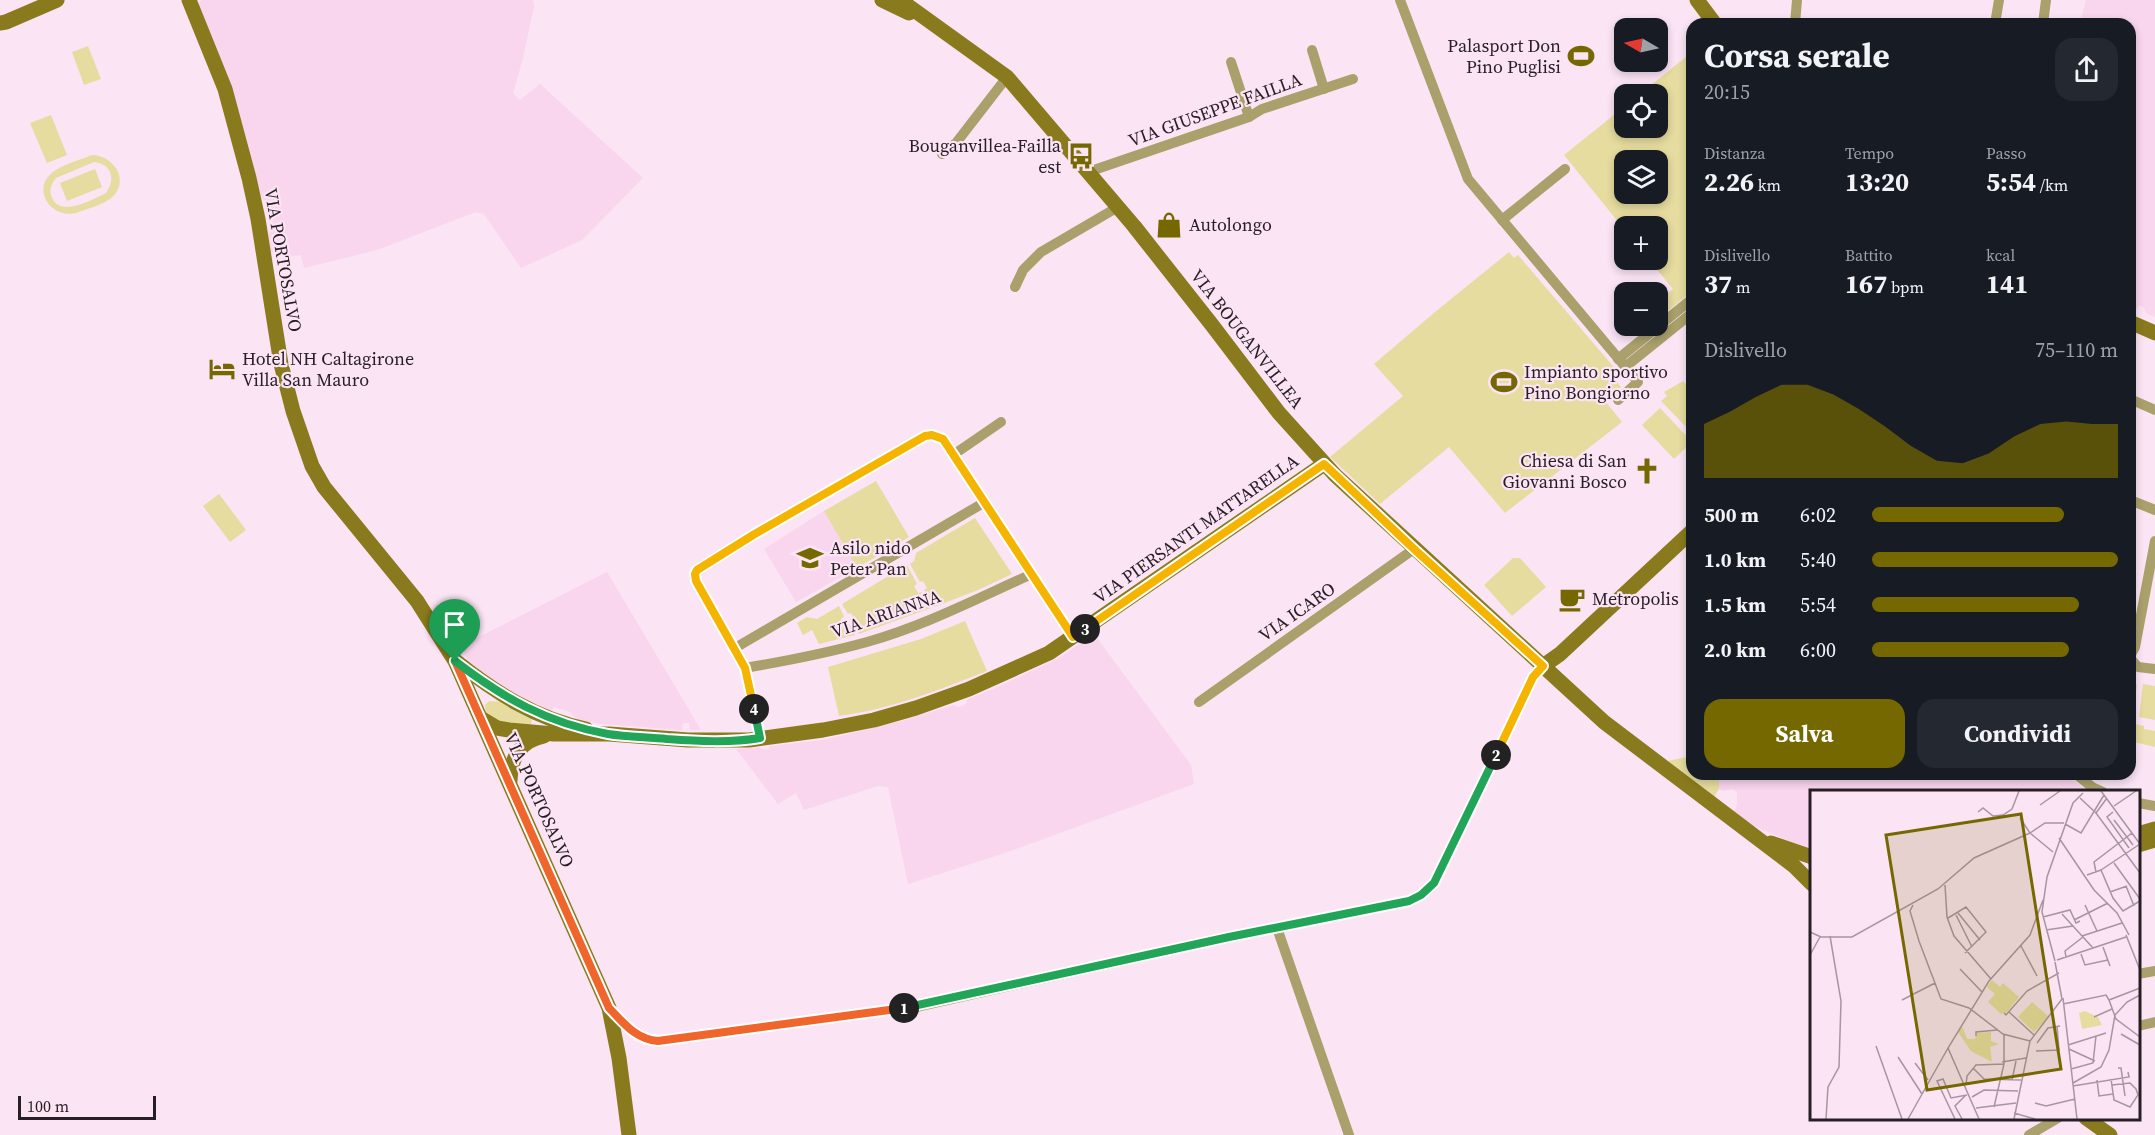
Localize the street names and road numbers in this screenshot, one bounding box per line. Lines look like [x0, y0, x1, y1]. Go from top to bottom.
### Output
street label: VIA GIUSEPPE FAILLA [1125, 66, 1305, 153]
street label: VIA PORTOSALVO [259, 186, 308, 334]
street label: VIA BOUGANVILLEA [1185, 264, 1310, 414]
street label: VIA PIERSANTI MATTARELLA [1088, 448, 1303, 609]
street label: VIA ICARO [1253, 576, 1340, 647]
street label: VIA ARIANNA [828, 583, 944, 644]
street label: VIA PORTOSALVO [498, 728, 580, 871]

